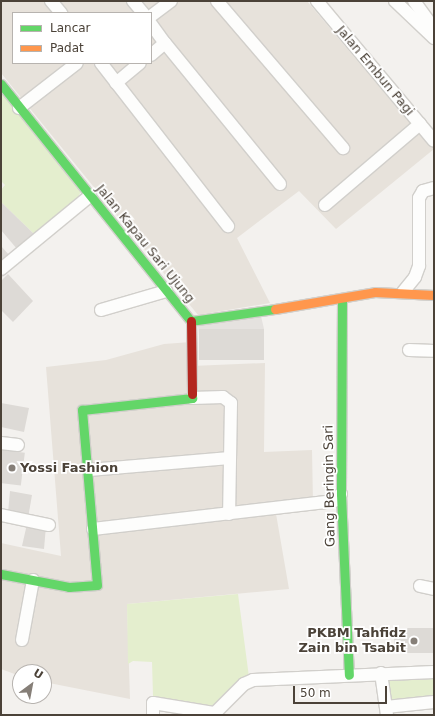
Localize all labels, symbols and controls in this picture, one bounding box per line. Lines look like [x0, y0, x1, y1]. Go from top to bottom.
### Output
legend [12, 12, 152, 64]
text: Lancar [50, 21, 91, 35]
street label: Jalan Embun Pagi [333, 23, 417, 119]
text: Padat [50, 41, 84, 55]
street label: Jalan Kapau Sari Ujung [92, 182, 198, 306]
street label: Gang Beringin Sari [321, 425, 339, 547]
place label: Yossi Fashion [20, 460, 118, 476]
marker: Yossi Fashion [7, 463, 17, 473]
place label: PKBM Tahfidz Zain bin Tsabit [298, 626, 406, 657]
marker: PKBM Tahfidz Zain bin Tsabit [409, 636, 419, 646]
north arrow [12, 664, 52, 704]
text: U [31, 666, 45, 682]
scale bar [295, 678, 389, 704]
text: 50 m [300, 686, 331, 700]

